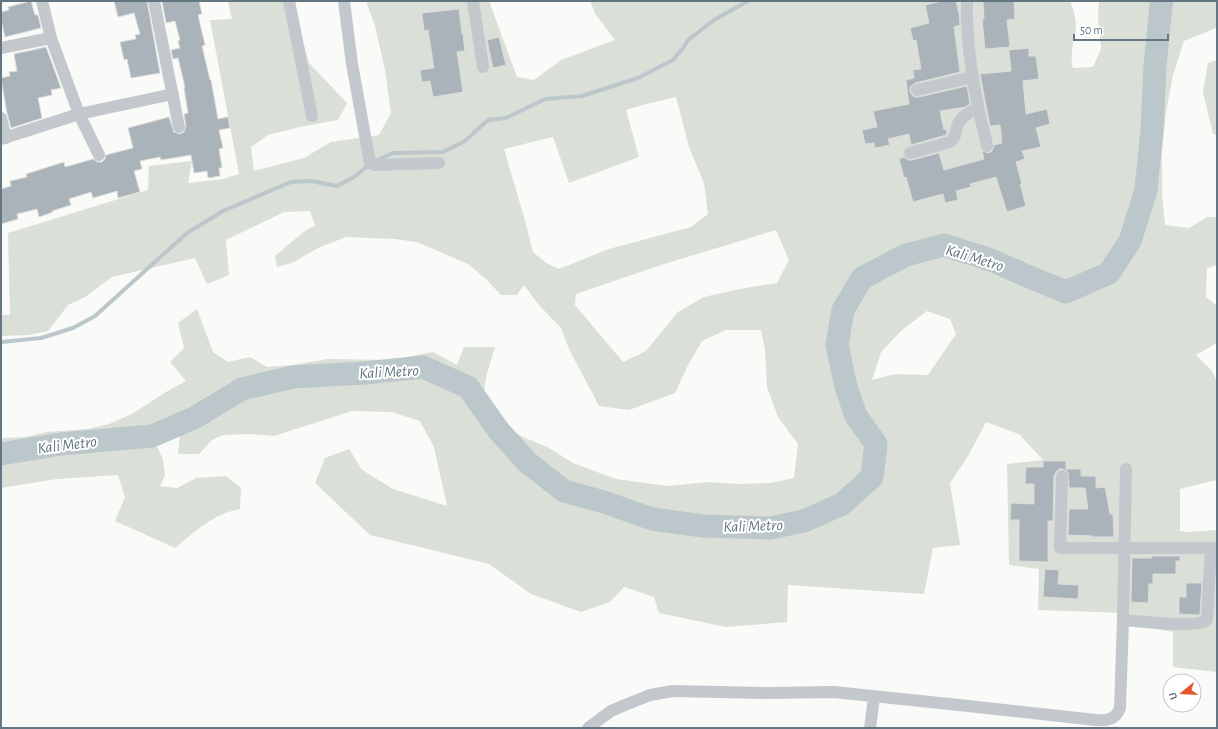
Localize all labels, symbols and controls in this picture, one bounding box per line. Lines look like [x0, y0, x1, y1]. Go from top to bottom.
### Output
scale bar [1074, 16, 1168, 42]
text: 50 m [1080, 24, 1103, 36]
water label: Kali Metro [944, 242, 1006, 274]
water label: Kali Metro [359, 362, 420, 382]
water label: Kali Metro [37, 433, 98, 457]
water label: Kali Metro [723, 517, 784, 535]
north arrow [1162, 673, 1202, 713]
text: U [1167, 691, 1179, 701]

